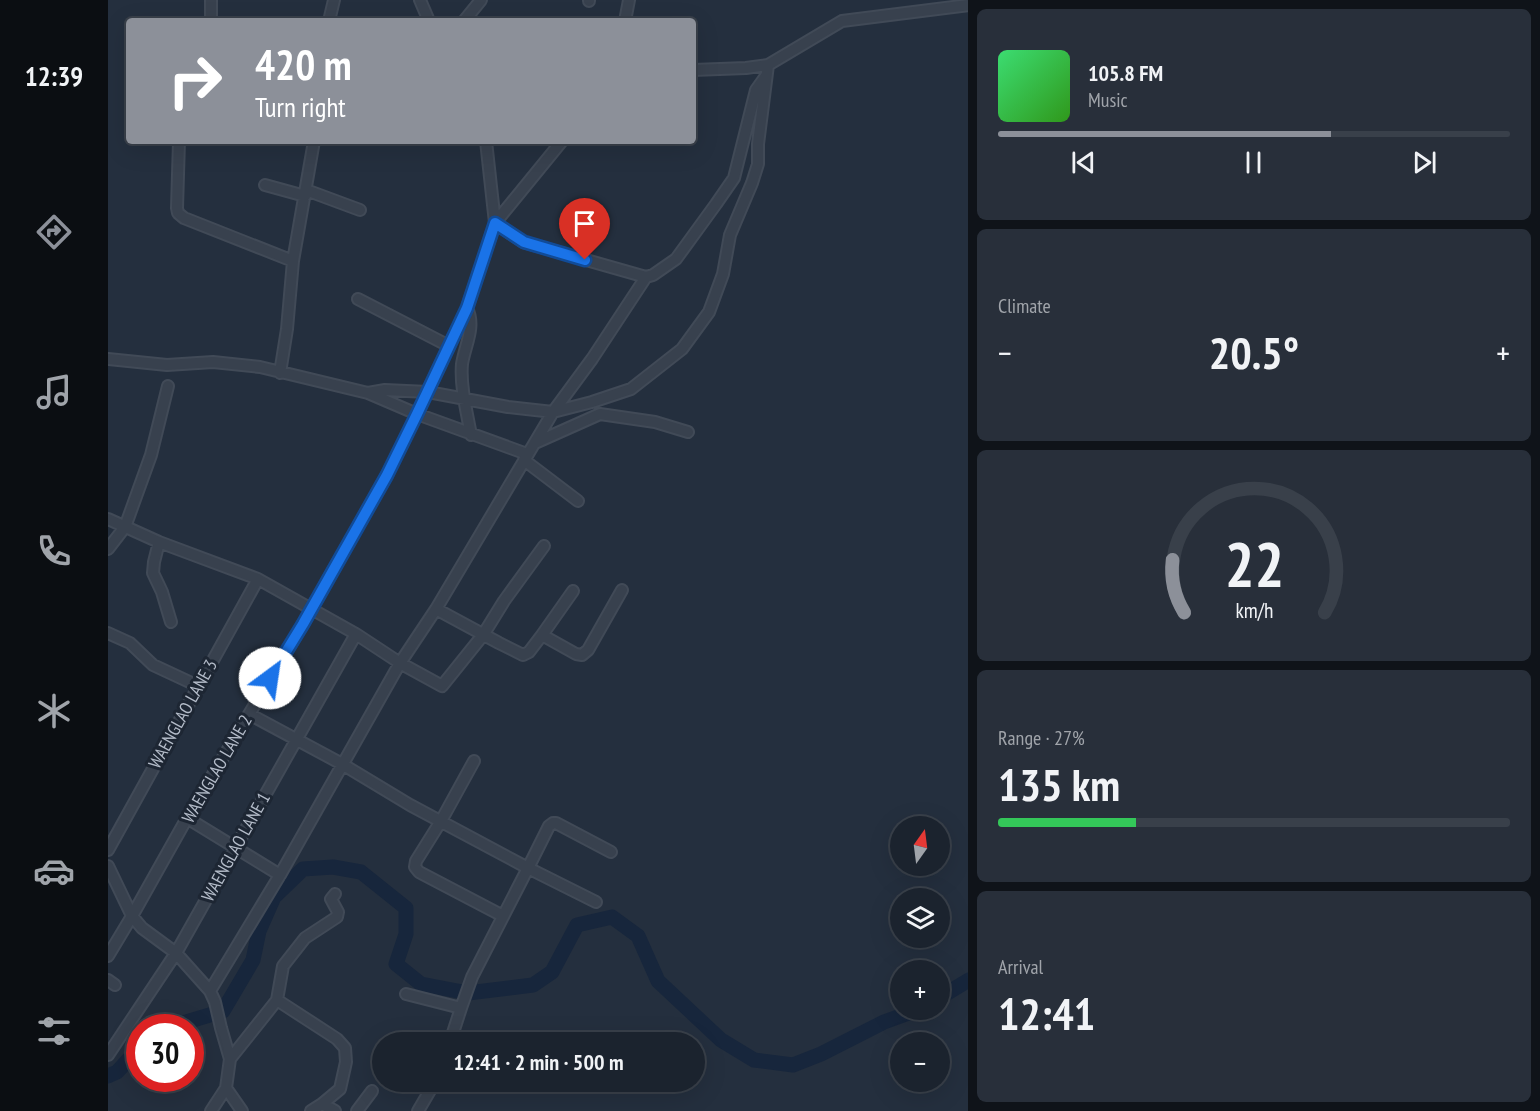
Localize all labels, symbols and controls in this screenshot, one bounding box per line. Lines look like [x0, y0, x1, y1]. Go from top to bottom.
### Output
text: 420 m [255, 37, 352, 92]
icon: right [156, 42, 234, 120]
text: 12:39 [25, 59, 83, 93]
text: 105.8 FM [1088, 59, 1163, 87]
text: Music [1088, 87, 1128, 113]
text: Turn right [255, 90, 346, 124]
icon: previous [1067, 146, 1100, 179]
icon: pause [1237, 146, 1270, 179]
icon: next [1408, 146, 1441, 179]
pin [559, 198, 610, 260]
icon: arrive [568, 207, 601, 240]
icon: directions [33, 211, 75, 253]
text: Climate [998, 293, 1051, 319]
text: 20.5° [1209, 323, 1299, 381]
text: − [998, 331, 1012, 374]
text: + [1496, 331, 1510, 374]
icon: music [33, 371, 75, 413]
text: 22 [1224, 523, 1284, 604]
icon: phone [33, 530, 75, 572]
text: km/h [1235, 596, 1273, 624]
position arrow [238, 646, 302, 710]
street label: WAENGLAO LANE 3 [143, 655, 222, 772]
icon: climate [33, 690, 75, 732]
street label: WAENGLAO LANE 2 [176, 710, 257, 827]
text: Range · 27% [998, 725, 1085, 751]
text: 135 km [998, 755, 1120, 813]
street label: WAENGLAO LANE 1 [196, 788, 275, 905]
north arrow [890, 816, 950, 876]
map controls [890, 816, 950, 1092]
icon: car [33, 850, 75, 892]
button: layers [890, 888, 950, 948]
text: Arrival [998, 954, 1043, 980]
button: + [890, 960, 950, 1020]
text: 12:41 [998, 984, 1095, 1042]
icon: filters [33, 1010, 75, 1052]
speed limit sign: 30 [126, 1014, 204, 1092]
button: − [890, 1032, 950, 1092]
text: 12:41 · 2 min · 500 m [453, 1048, 624, 1076]

